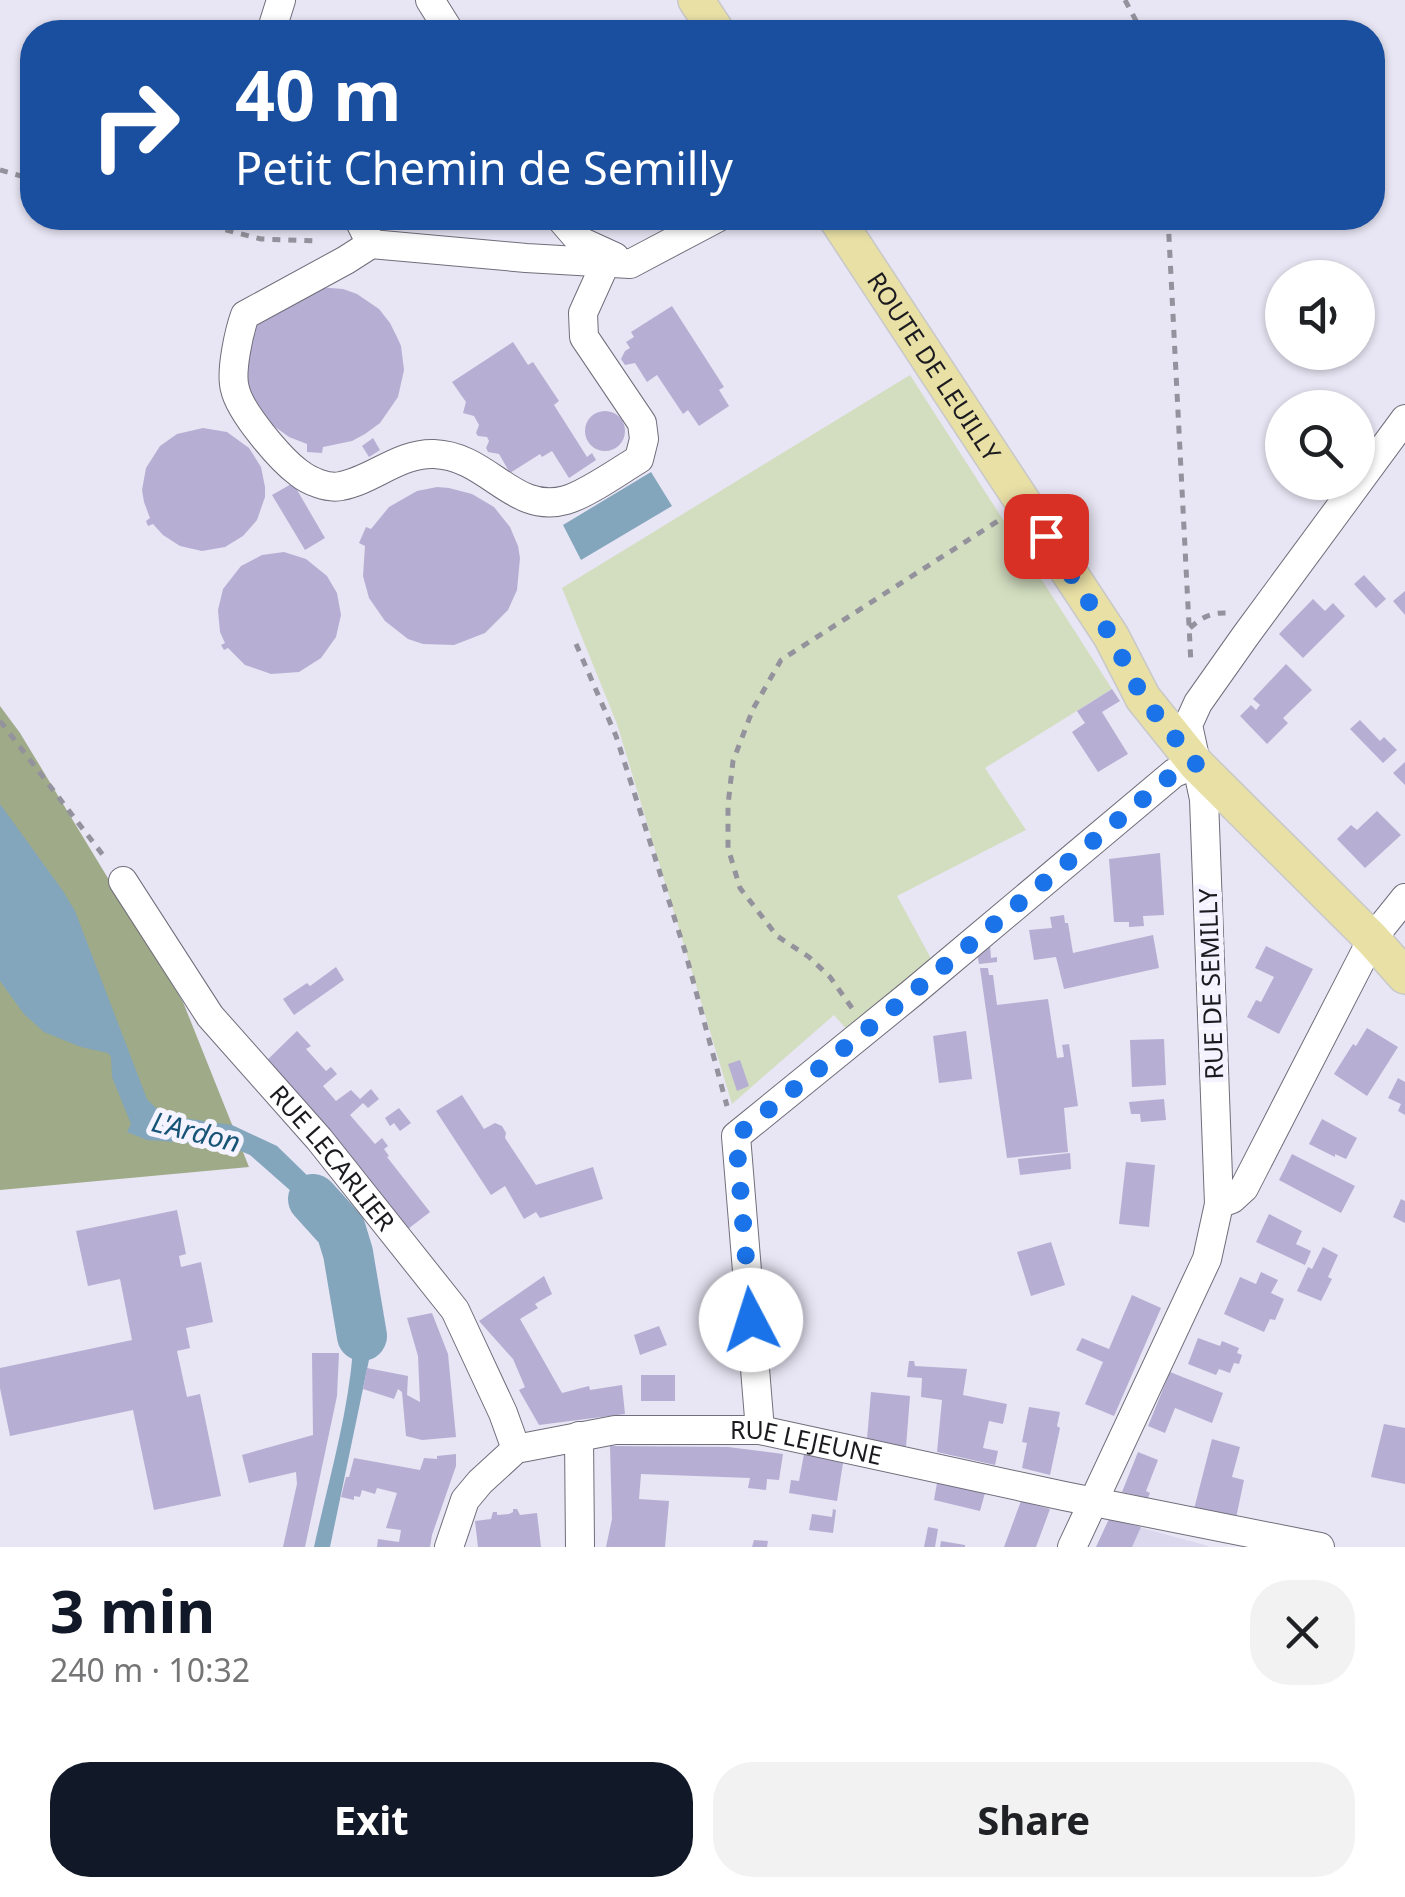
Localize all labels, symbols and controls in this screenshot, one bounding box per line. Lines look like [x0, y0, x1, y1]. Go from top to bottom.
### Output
text: 40 m [235, 46, 402, 142]
icon: right [70, 60, 200, 190]
text: Petit Chemin de Semilly [235, 137, 733, 198]
map controls [1265, 260, 1375, 500]
button: sound [1265, 260, 1375, 370]
street label: ROUTE DE LEUILLY [860, 265, 1010, 468]
button: search [1265, 390, 1375, 500]
pin [1004, 494, 1089, 579]
icon: arrive [1019, 509, 1074, 564]
street label: RUE DE SEMILLY [1190, 887, 1230, 1080]
street label: RUE LECARLIER [263, 1077, 404, 1238]
water label: L'Ardon [148, 1102, 244, 1160]
position arrow [699, 1268, 803, 1372]
street label: RUE LEJEUNE [730, 1412, 886, 1472]
text: 3 min [50, 1569, 215, 1651]
button: close [1250, 1580, 1355, 1685]
text: 240 m · 10:32 [50, 1648, 250, 1691]
button: Exit [50, 1762, 693, 1877]
button: Share [713, 1762, 1355, 1877]

